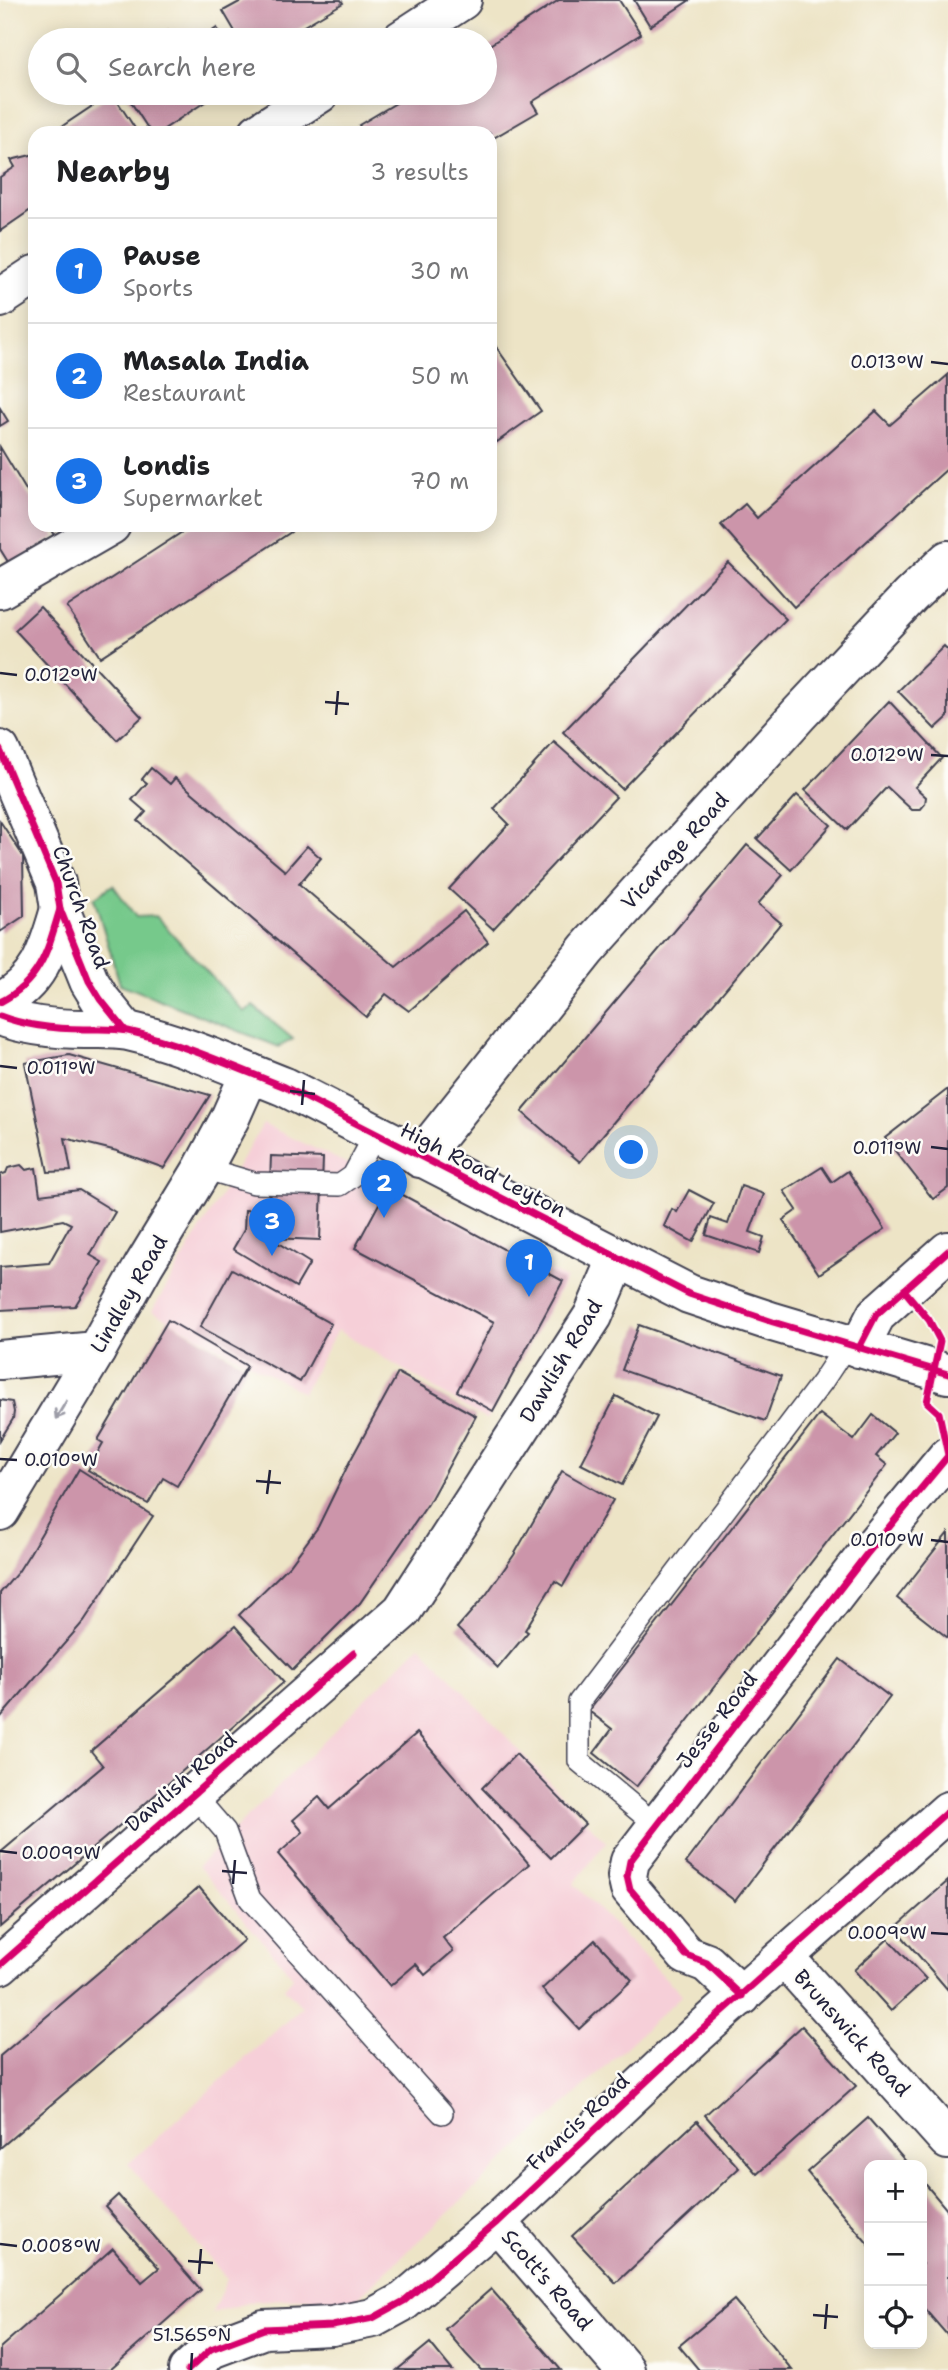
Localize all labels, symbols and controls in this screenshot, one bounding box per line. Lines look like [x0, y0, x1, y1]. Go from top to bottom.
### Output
search box [28, 28, 497, 105]
icon: search [52, 48, 90, 86]
text: Search here [108, 49, 257, 84]
text: Nearby [56, 151, 171, 192]
text: 3 results [370, 157, 469, 187]
text: Pause [123, 238, 201, 273]
text: 1 [74, 256, 84, 286]
text: 30 m [410, 256, 469, 286]
text: Sports [123, 273, 194, 303]
text: Masala India [123, 343, 309, 378]
text: 0.013°W [850, 350, 924, 374]
text: 2 [71, 361, 87, 391]
text: 50 m [411, 361, 469, 391]
text: Restaurant [123, 378, 246, 408]
text: Londis [123, 448, 210, 483]
text: 3 [71, 466, 87, 496]
text: 70 m [410, 466, 469, 496]
text: Supermarket [123, 483, 263, 513]
text: 0.012°W [24, 663, 98, 687]
text: 0.012°W [850, 743, 924, 767]
street label: Vicarage Road [615, 786, 735, 916]
street label: Church Road [46, 841, 116, 973]
text: 0.011°W [27, 1056, 95, 1080]
street label: High Road Leyton [395, 1116, 571, 1224]
your location [614, 1135, 648, 1169]
text: 0.011°W [853, 1136, 921, 1160]
pin: 2 [361, 1160, 407, 1218]
pin: 3 [249, 1198, 295, 1256]
street label: Lindley Road [84, 1230, 174, 1358]
pin: 1 [506, 1239, 552, 1297]
street label: Dawlish Road [513, 1294, 609, 1428]
one-way arrow [54, 1399, 68, 1419]
text: 0.010°W [24, 1448, 98, 1472]
text: 0.010°W [850, 1528, 924, 1552]
street label: Jesse Road [670, 1666, 764, 1774]
street label: Dawlish Road [119, 1726, 243, 1838]
text: 0.009°W [21, 1841, 101, 1865]
text: 0.009°W [847, 1921, 927, 1945]
street label: Brunswick Road [787, 1963, 917, 2103]
street label: Francis Road [521, 2067, 635, 2177]
map controls [864, 2160, 927, 2349]
button: + [864, 2160, 927, 2223]
street label: Scott's Road [495, 2223, 599, 2337]
button: − [864, 2223, 927, 2286]
text: 0.008°W [21, 2234, 101, 2258]
button: locate [864, 2286, 927, 2349]
text: 51.565°N [153, 2323, 231, 2347]

